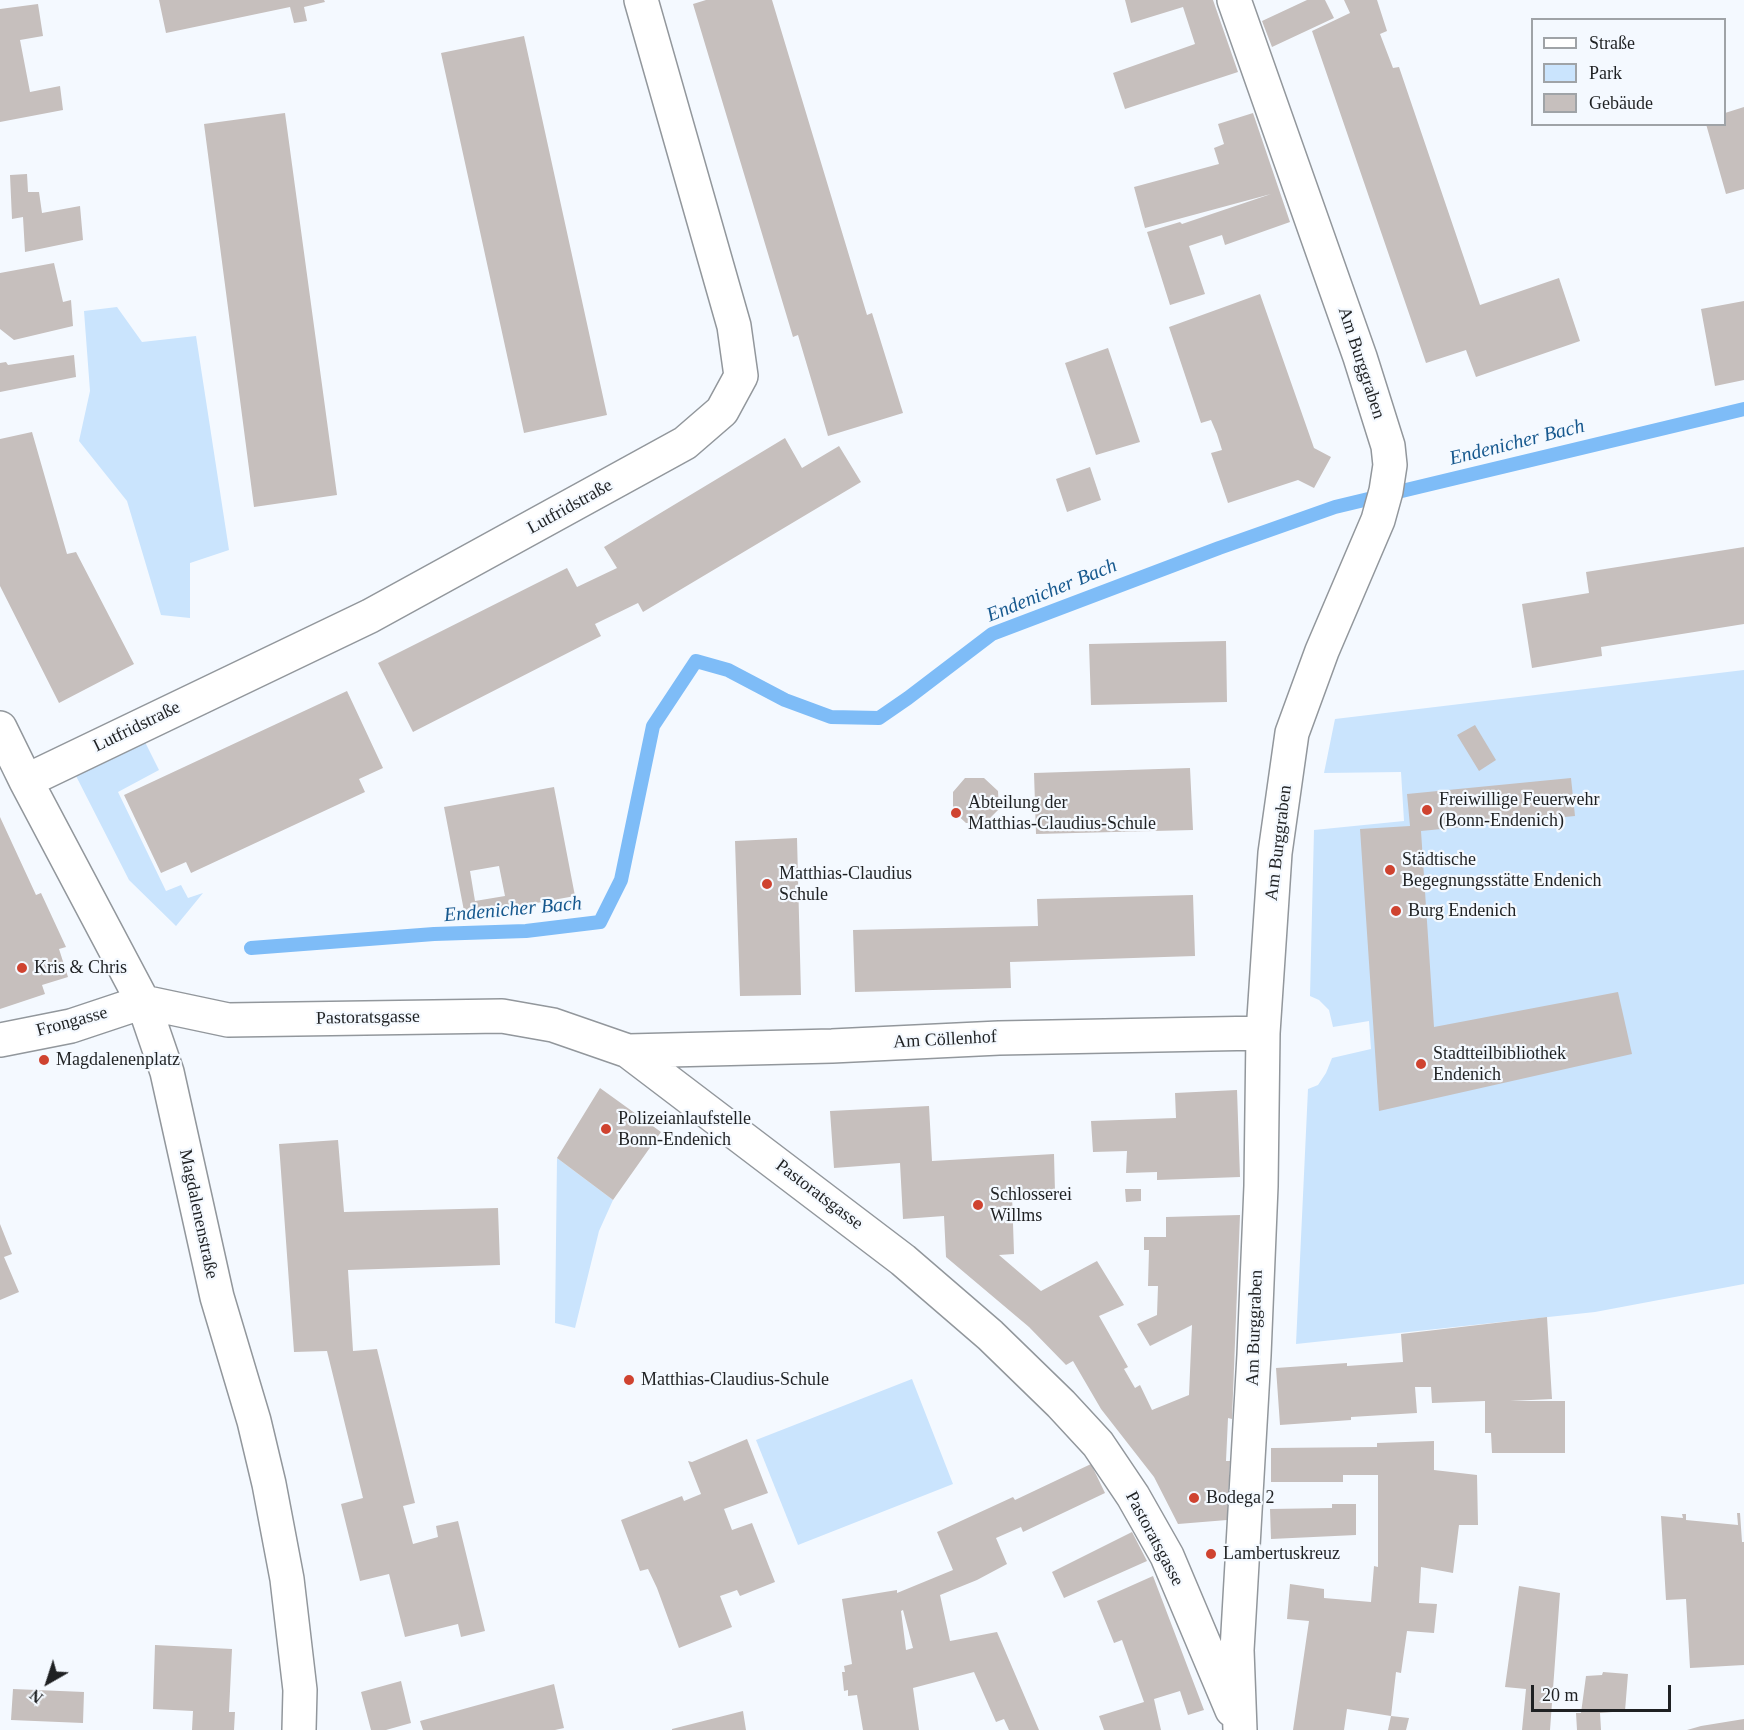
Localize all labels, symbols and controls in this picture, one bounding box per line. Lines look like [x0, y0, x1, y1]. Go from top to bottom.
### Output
legend [1531, 18, 1726, 126]
text: Straße [1589, 33, 1635, 53]
text: Park [1589, 63, 1622, 83]
text: Gebäude [1589, 93, 1653, 113]
street label: Am Burggraben [1333, 304, 1389, 422]
water label: Endenicher Bach [1447, 415, 1587, 471]
street label: Lutfridstraße [524, 475, 616, 539]
water label: Endenicher Bach [983, 554, 1121, 628]
street label: Lutfridstraße [90, 697, 184, 757]
street label: Am Burggraben [1261, 784, 1297, 902]
place label: Freiwillige Feuerwehr (Bonn-Endenich) [1439, 789, 1599, 832]
place label: Abteilung der Matthias-Claudius-Schule [968, 792, 1156, 834]
marker: Freiwillige Feuerwehr (Bonn-Endenich) [1420, 803, 1434, 817]
marker: Abteilung der Matthias-Claudius-Schule [949, 806, 963, 820]
place label: Städtische Begegnungsstätte Endenich [1402, 849, 1601, 892]
place label: Matthias-Claudius Schule [779, 863, 912, 906]
marker: Städtische Begegnungsstätte Endenich [1383, 863, 1397, 877]
marker: Matthias-Claudius Schule [760, 877, 774, 891]
water label: Endenicher Bach [443, 892, 583, 928]
place label: Burg Endenich [1408, 900, 1516, 922]
marker: Burg Endenich [1389, 904, 1403, 918]
place label: Kris & Chris [34, 957, 127, 979]
marker: Kris & Chris [15, 961, 29, 975]
street label: Frongasse [34, 1002, 110, 1042]
street label: Pastoratsgasse [316, 1006, 420, 1030]
street label: Am Cöllenhof [893, 1027, 997, 1053]
place label: Stadtteilbibliothek Endenich [1433, 1043, 1566, 1086]
place label: Magdalenenplatz [56, 1049, 180, 1071]
marker: Magdalenenplatz [37, 1053, 51, 1067]
marker: Stadtteilbibliothek Endenich [1414, 1057, 1428, 1071]
place label: Polizeianlaufstelle Bonn-Endenich [618, 1108, 751, 1150]
marker: Polizeianlaufstelle Bonn-Endenich [599, 1122, 613, 1136]
street label: Magdalenenstraße [174, 1147, 222, 1281]
street label: Pastoratsgasse [771, 1155, 867, 1235]
place label: Schlosserei Willms [990, 1184, 1072, 1226]
marker: Schlosserei Willms [971, 1198, 985, 1212]
street label: Am Burggraben [1242, 1270, 1268, 1386]
place label: Matthias-Claudius-Schule [641, 1369, 829, 1391]
marker: Matthias-Claudius-Schule [622, 1373, 636, 1387]
place label: Bodega 2 [1206, 1487, 1274, 1509]
street label: Pastoratsgasse [1120, 1488, 1188, 1590]
marker: Bodega 2 [1187, 1491, 1201, 1505]
place label: Lambertuskreuz [1223, 1543, 1340, 1565]
marker: Lambertuskreuz [1204, 1547, 1218, 1561]
north arrow [18, 1652, 78, 1712]
scale bar [1534, 1673, 1674, 1711]
text: 20 m [1542, 1685, 1579, 1705]
text: N [27, 1686, 46, 1707]

